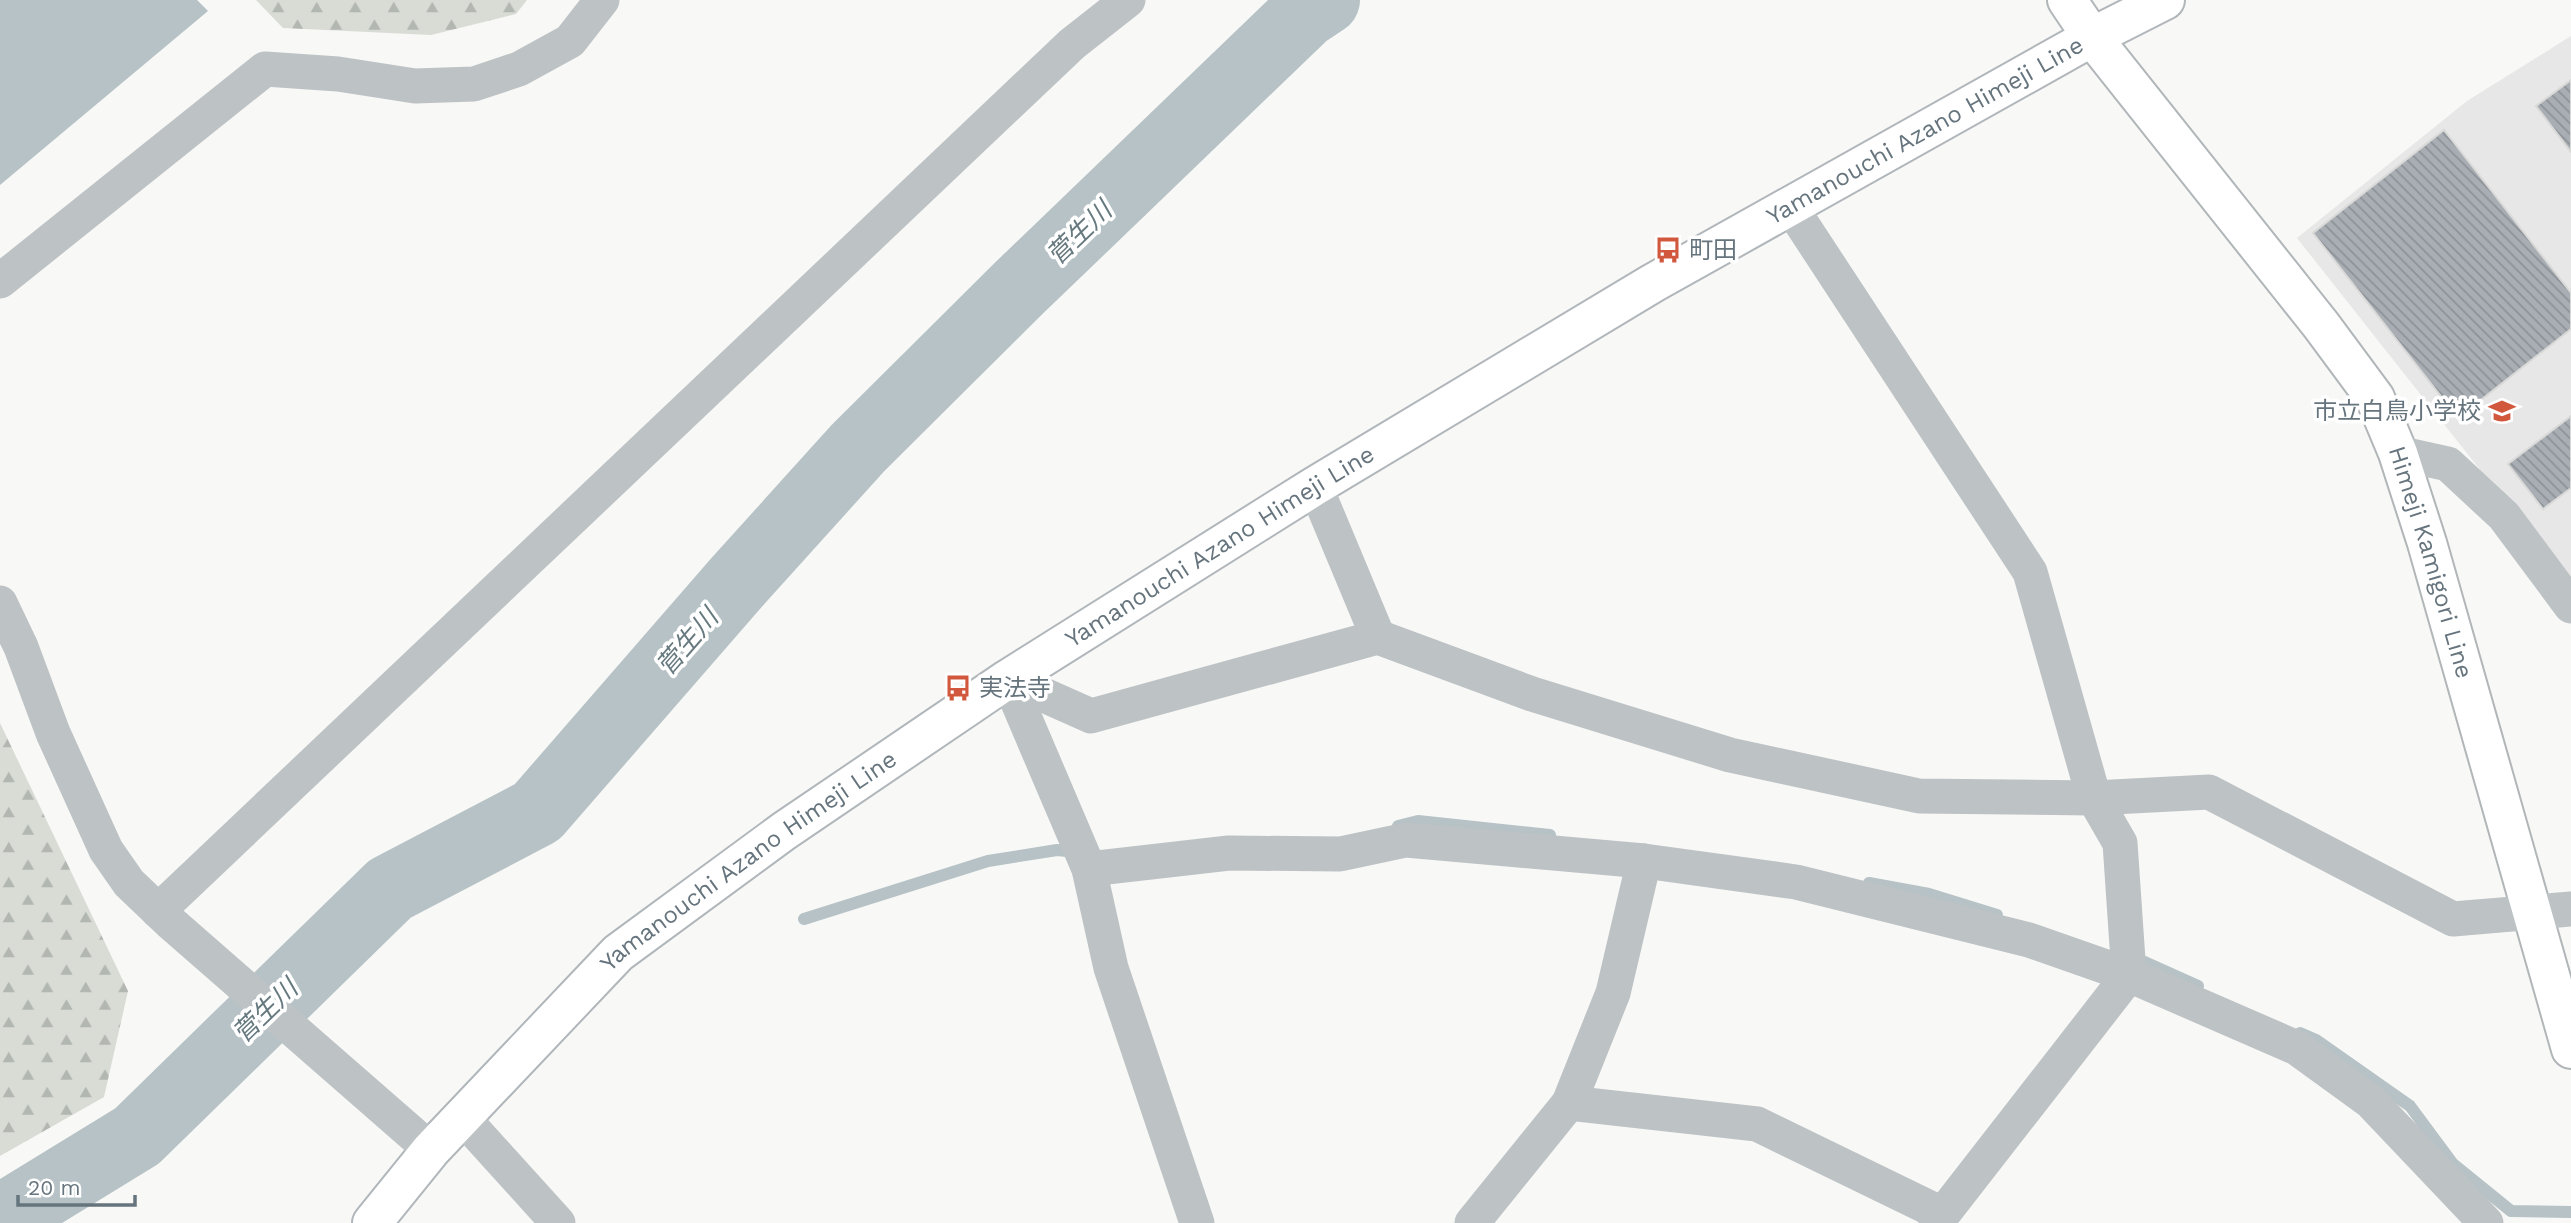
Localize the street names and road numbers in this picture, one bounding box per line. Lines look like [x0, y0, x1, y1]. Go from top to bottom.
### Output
street label: Yamanouchi Azano Himeji Line [1762, 31, 2088, 230]
street label: Yamanouchi Azano Himeji Line [1060, 440, 1379, 653]
street label: Himeji Kamigori Line [2383, 442, 2479, 681]
street label: Yamanouchi Azano Himeji Line [594, 745, 902, 977]

